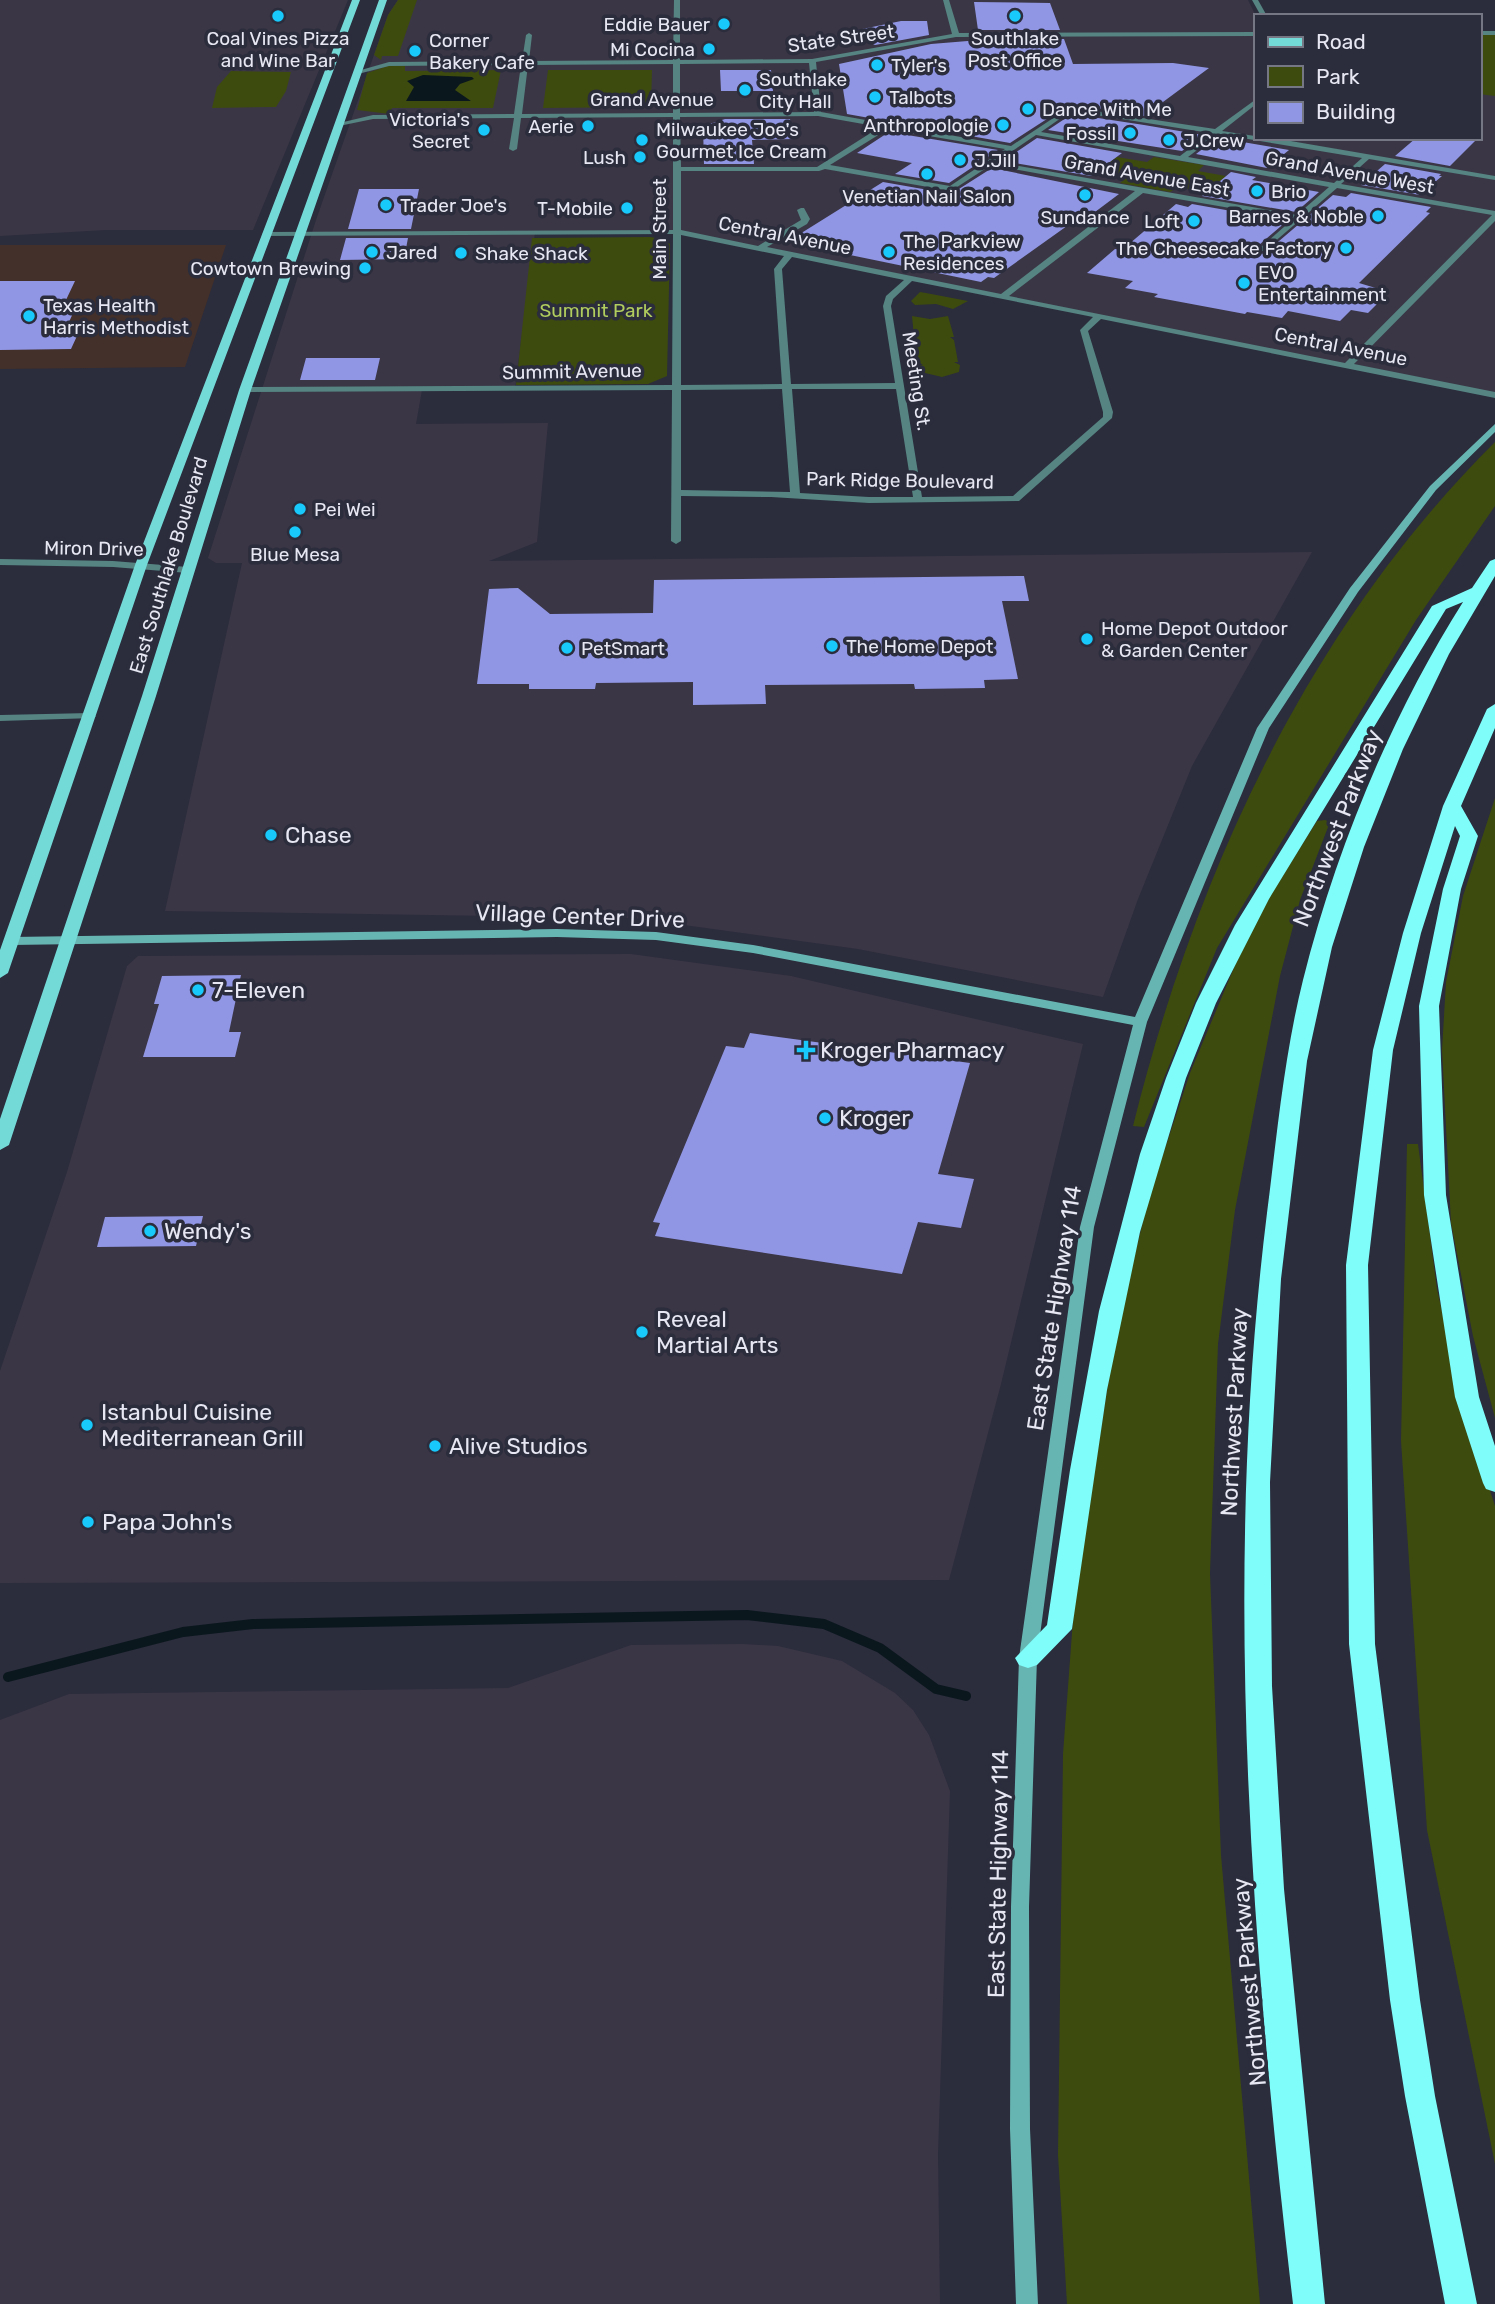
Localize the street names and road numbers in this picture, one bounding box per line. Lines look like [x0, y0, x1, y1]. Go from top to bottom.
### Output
street label: State Street [786, 20, 896, 57]
street label: Grand Avenue [590, 88, 714, 111]
street label: Grand Avenue West [1264, 146, 1437, 199]
street label: Grand Avenue East [1062, 150, 1232, 201]
street label: Main Street [648, 178, 671, 280]
street label: Central Avenue [716, 211, 853, 260]
street label: Central Avenue [1272, 322, 1409, 371]
street label: Meeting St. [897, 330, 936, 432]
street label: Summit Avenue [502, 359, 642, 384]
street label: East Southlake Boulevard [125, 454, 212, 676]
street label: Park Ridge Boulevard [806, 467, 994, 494]
street label: Miron Drive [44, 536, 144, 561]
street label: Northwest Parkway [1286, 725, 1388, 931]
street label: Village Center Drive [475, 898, 685, 934]
street label: East State Highway 114 [1021, 1183, 1087, 1433]
street label: Northwest Parkway [1215, 1307, 1253, 1517]
street label: East State Highway 114 [982, 1750, 1014, 1998]
street label: Northwest Parkway [1226, 1876, 1272, 2087]

